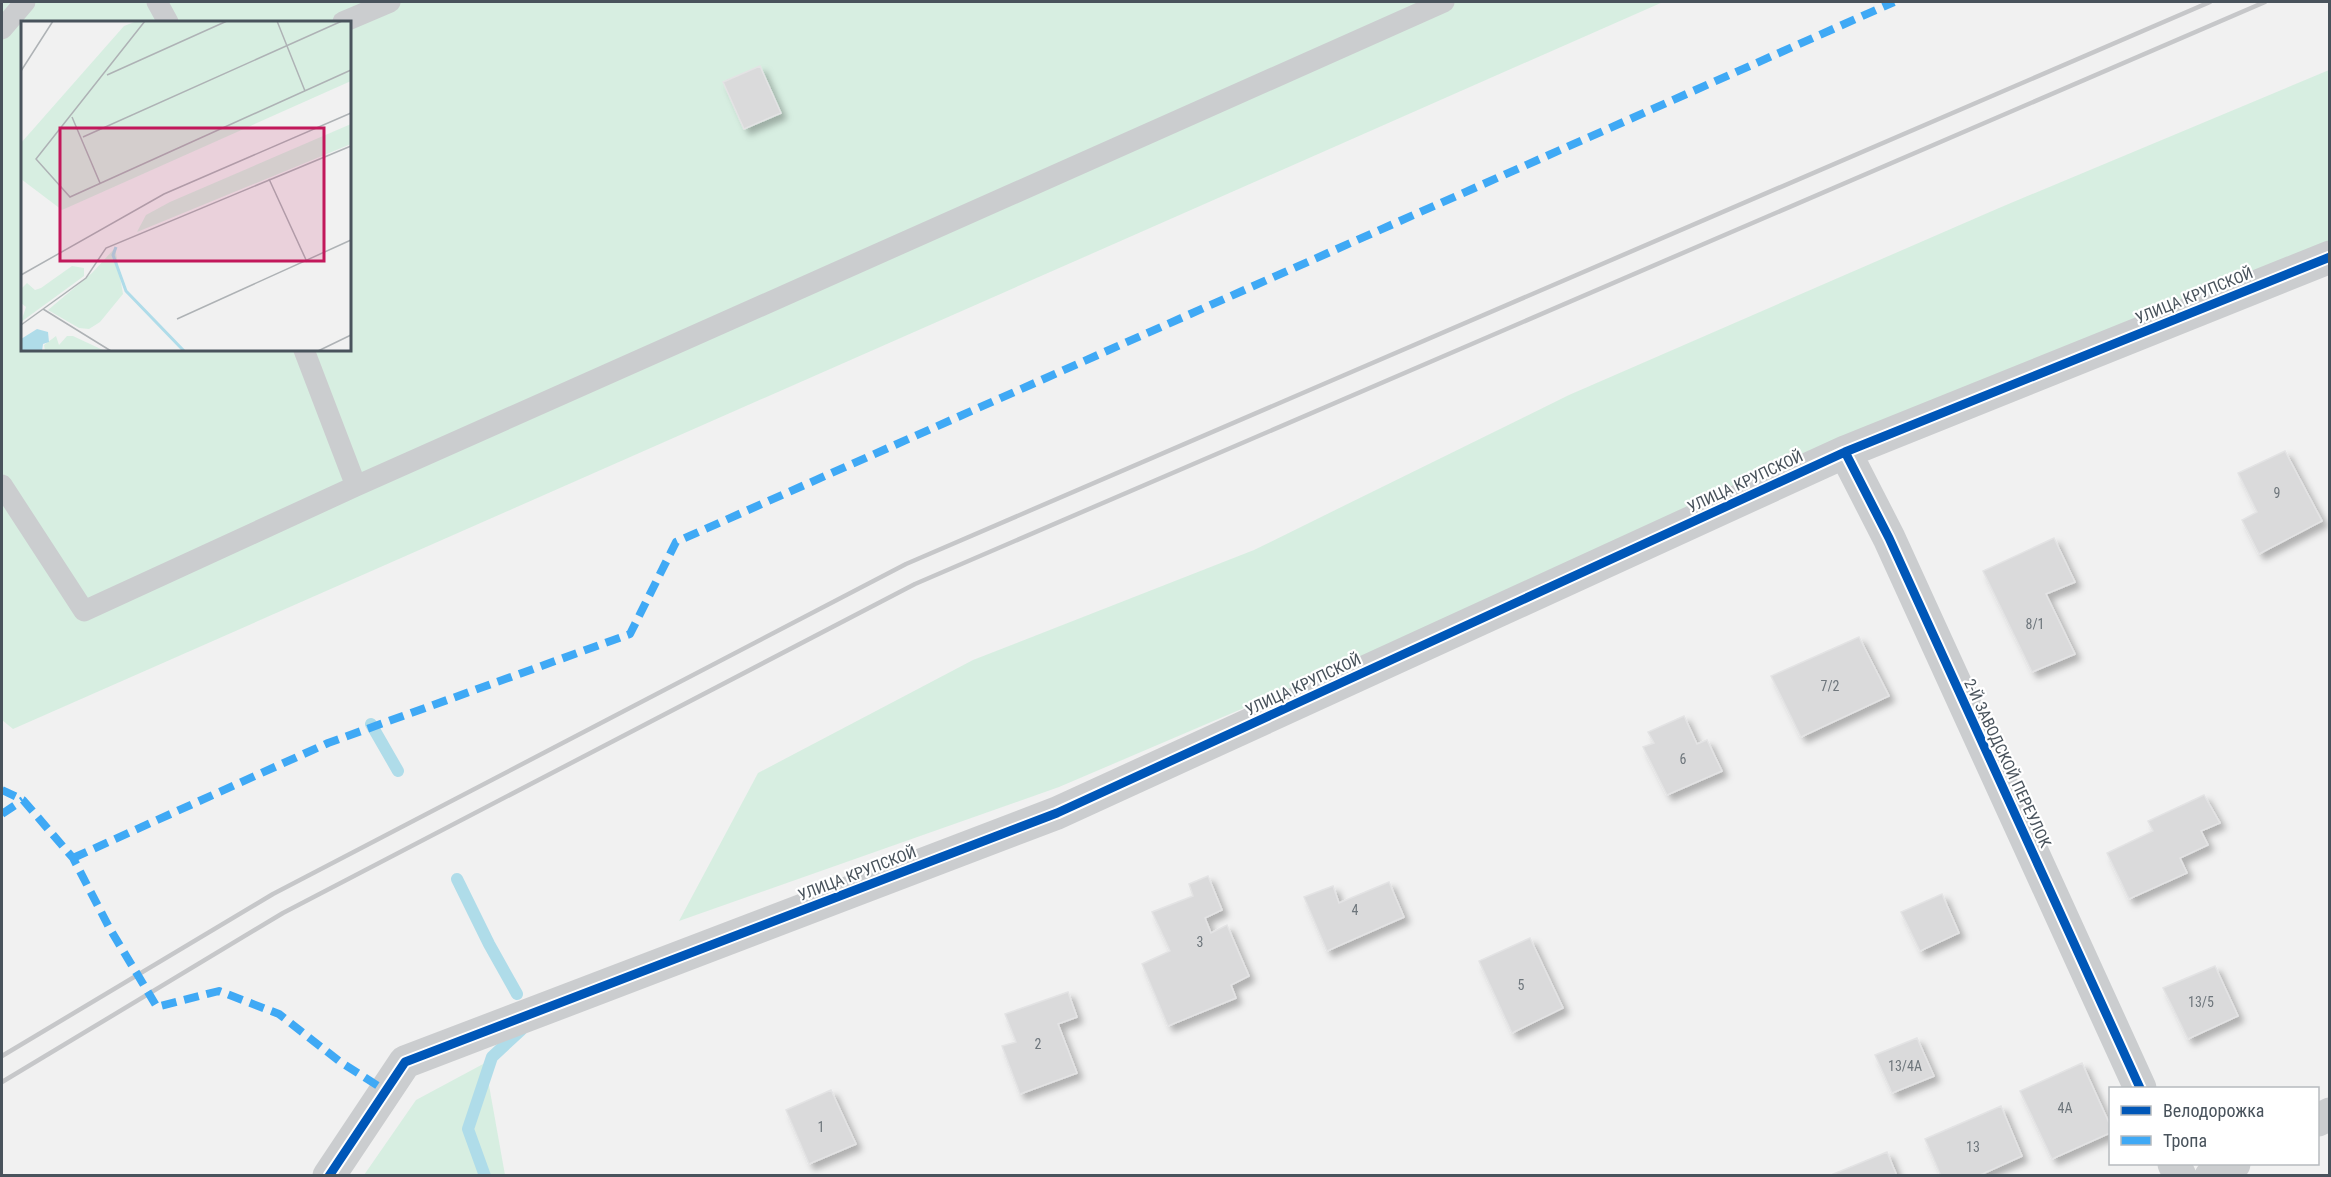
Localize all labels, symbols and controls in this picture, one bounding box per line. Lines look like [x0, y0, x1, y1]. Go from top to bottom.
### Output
inset map [21, 21, 351, 351]
street label: УЛИЦА КРУПСКОЙ [2133, 263, 2256, 328]
street label: УЛИЦА КРУПСКОЙ [1684, 446, 1806, 517]
house number: 9 [2274, 485, 2280, 501]
house number: 8/1 [2025, 616, 2045, 632]
street label: УЛИЦА КРУПСКОЙ [1242, 649, 1364, 720]
street label: 2-Й ЗАВОДСКОЙ ПЕРЕУЛОК [1960, 676, 2055, 851]
house number: 7/2 [1820, 678, 1840, 694]
house number: 6 [1680, 751, 1687, 767]
street label: УЛИЦА КРУПСКОЙ [795, 842, 919, 905]
house number: 4 [1352, 902, 1359, 918]
house number: 3 [1197, 934, 1203, 950]
house number: 5 [1518, 977, 1525, 993]
house number: 13/5 [2188, 994, 2214, 1010]
house number: 2 [1035, 1036, 1042, 1052]
house number: 13/4А [1888, 1058, 1922, 1074]
legend [2109, 1087, 2319, 1165]
house number: 4А [2058, 1100, 2072, 1116]
text: Велодорожка [2163, 1100, 2264, 1121]
house number: 1 [818, 1119, 824, 1135]
text: Тропа [2163, 1130, 2207, 1151]
house number: 13 [1966, 1139, 1980, 1155]

